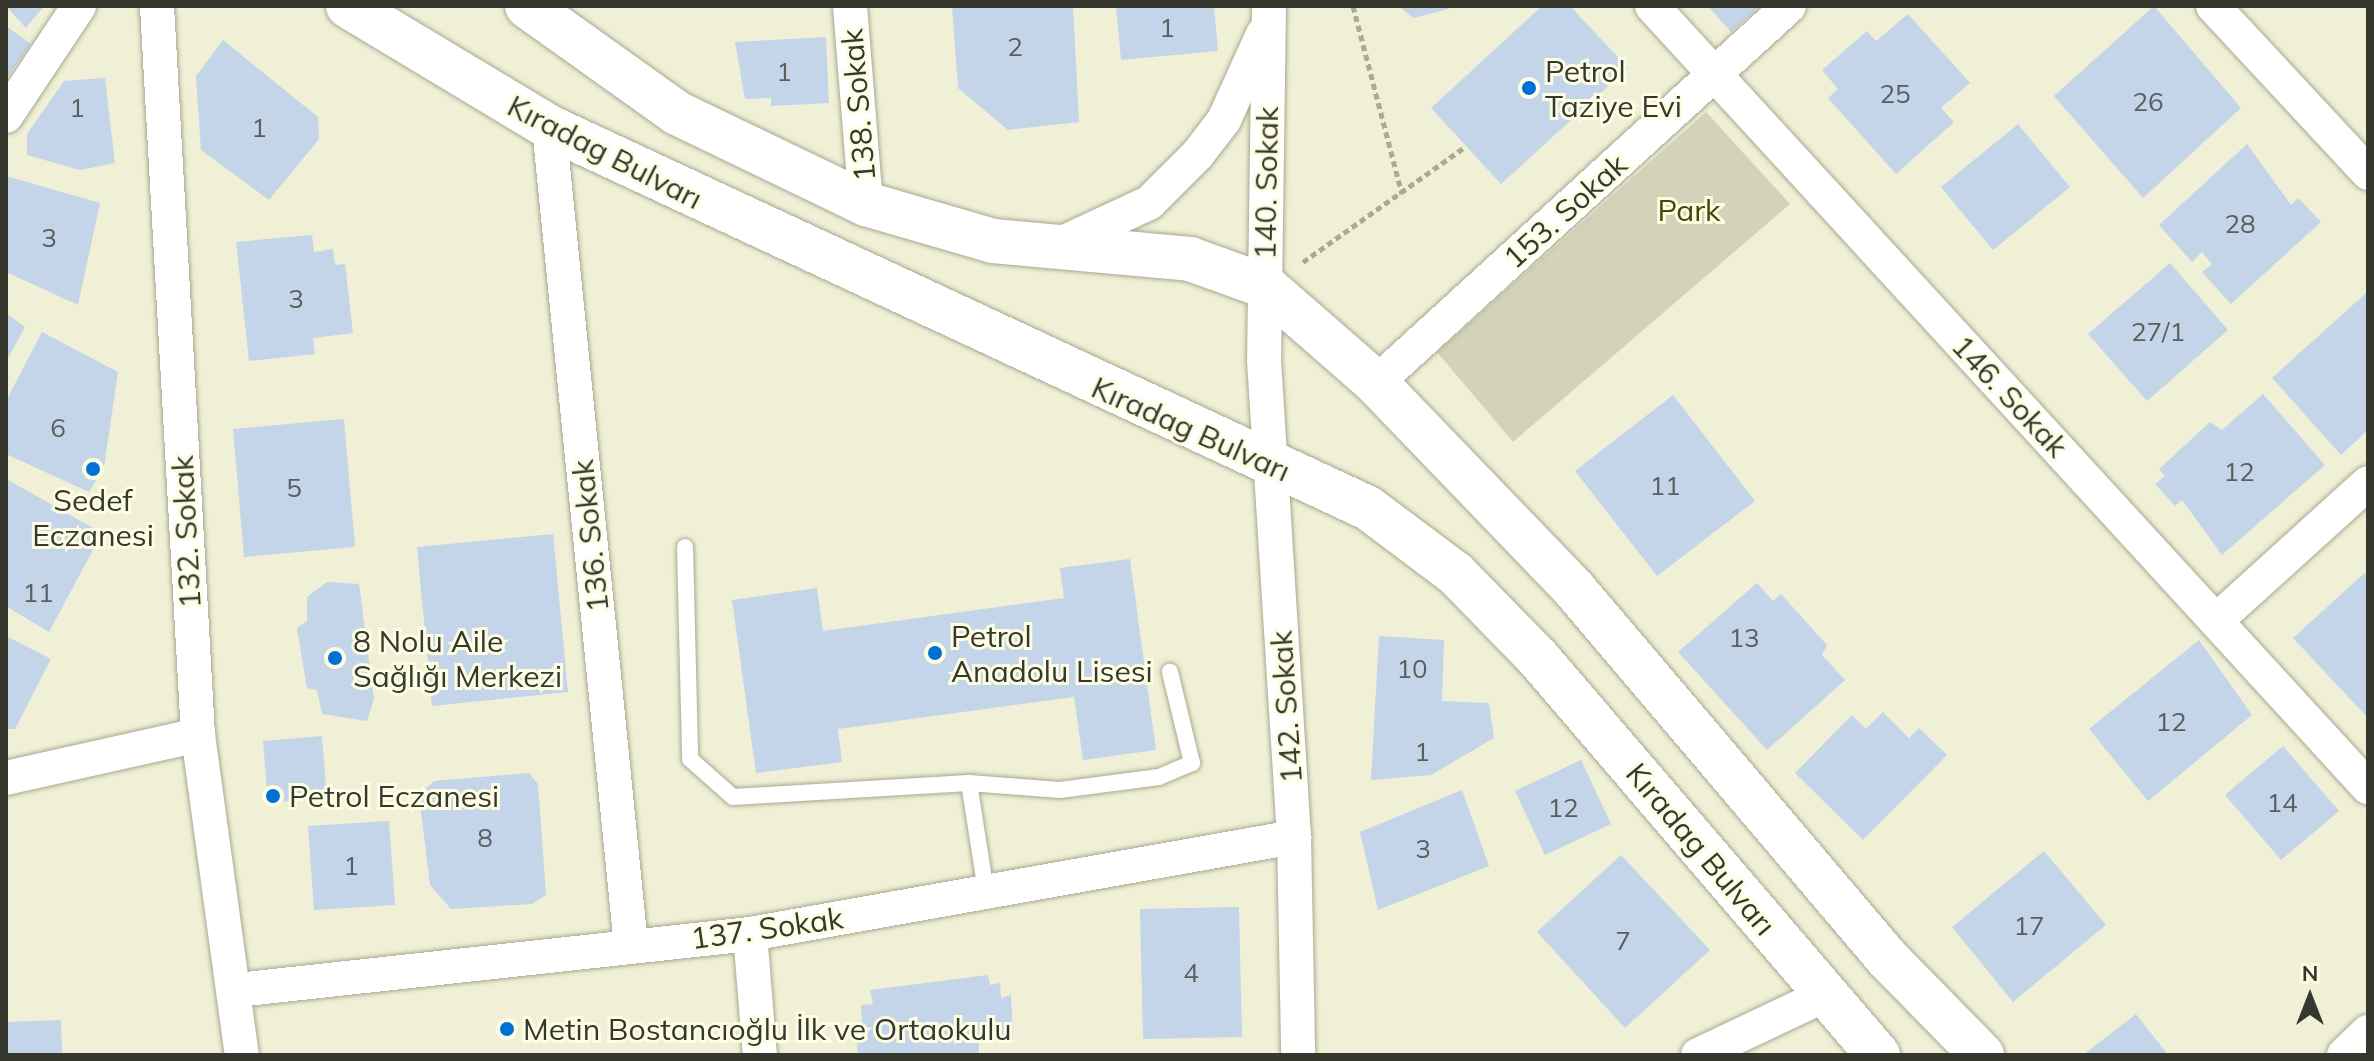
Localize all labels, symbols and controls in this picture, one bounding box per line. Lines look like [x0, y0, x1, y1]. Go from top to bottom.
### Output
house number: 1 [1159, 12, 1175, 44]
street label: 138. Sokak [833, 27, 883, 183]
house number: 2 [1007, 31, 1023, 63]
place label: Petrol Taziye Evi [1545, 53, 1682, 124]
house number: 1 [776, 56, 792, 88]
house number: 25 [1879, 78, 1911, 110]
marker: Petrol Taziye Evi [1520, 79, 1538, 97]
house number: 26 [2132, 86, 2164, 118]
street label: Kıradag Bulvarı [502, 88, 708, 216]
house number: 1 [69, 92, 85, 124]
street label: 140. Sokak [1247, 106, 1285, 260]
house number: 1 [251, 112, 267, 144]
street label: 153. Sokak [1496, 146, 1634, 276]
park label: Park [1657, 192, 1721, 228]
house number: 28 [2224, 208, 2256, 240]
house number: 3 [41, 222, 57, 254]
house number: 3 [288, 283, 304, 315]
house number: 27/1 [2131, 316, 2185, 348]
street label: 146. Sokak [1945, 328, 2075, 464]
street label: Kıradag Bulvarı [1086, 369, 1296, 489]
house number: 6 [50, 412, 66, 444]
street label: 132. Sokak [164, 455, 208, 609]
house number: 12 [2223, 456, 2255, 488]
street label: 136. Sokak [564, 458, 616, 614]
marker: Sedef Eczanesi [84, 460, 102, 478]
house number: 11 [1649, 470, 1681, 502]
house number: 5 [286, 472, 302, 504]
place label: Sedef Eczanesi [32, 482, 154, 552]
house number: 11 [22, 577, 54, 609]
place label: Petrol Anadolu Lisesi [951, 618, 1153, 688]
house number: 13 [1728, 622, 1760, 654]
place label: 8 Nolu Aile Sağlığı Merkezi [353, 623, 562, 694]
street label: 142. Sokak [1263, 629, 1309, 785]
marker: Petrol Anadolu Lisesi [926, 644, 944, 662]
marker: 8 Nolu Aile Sağlığı Merkezi [324, 647, 346, 669]
house number: 10 [1396, 653, 1428, 685]
house number: 12 [2155, 706, 2187, 738]
house number: 1 [1414, 736, 1430, 768]
street label: Kıradag Bulvarı [1619, 756, 1783, 942]
place label: Petrol Eczanesi [289, 778, 499, 814]
marker: Petrol Eczanesi [264, 787, 282, 805]
house number: 14 [2266, 787, 2298, 819]
house number: 12 [1547, 792, 1579, 824]
house number: 8 [477, 822, 493, 854]
house number: 3 [1415, 833, 1431, 865]
house number: 1 [343, 850, 359, 882]
street label: 137. Sokak [689, 900, 845, 956]
house number: 17 [2013, 910, 2045, 942]
house number: 7 [1615, 925, 1631, 957]
house number: 4 [1183, 957, 1199, 989]
north arrow [2270, 957, 2350, 1037]
text: N [2302, 959, 2318, 987]
place label: Metin Bostancıoğlu İlk ve Ortaokulu [523, 1011, 1012, 1047]
marker: Metin Bostancıoğlu İlk ve Ortaokulu [498, 1020, 516, 1038]

